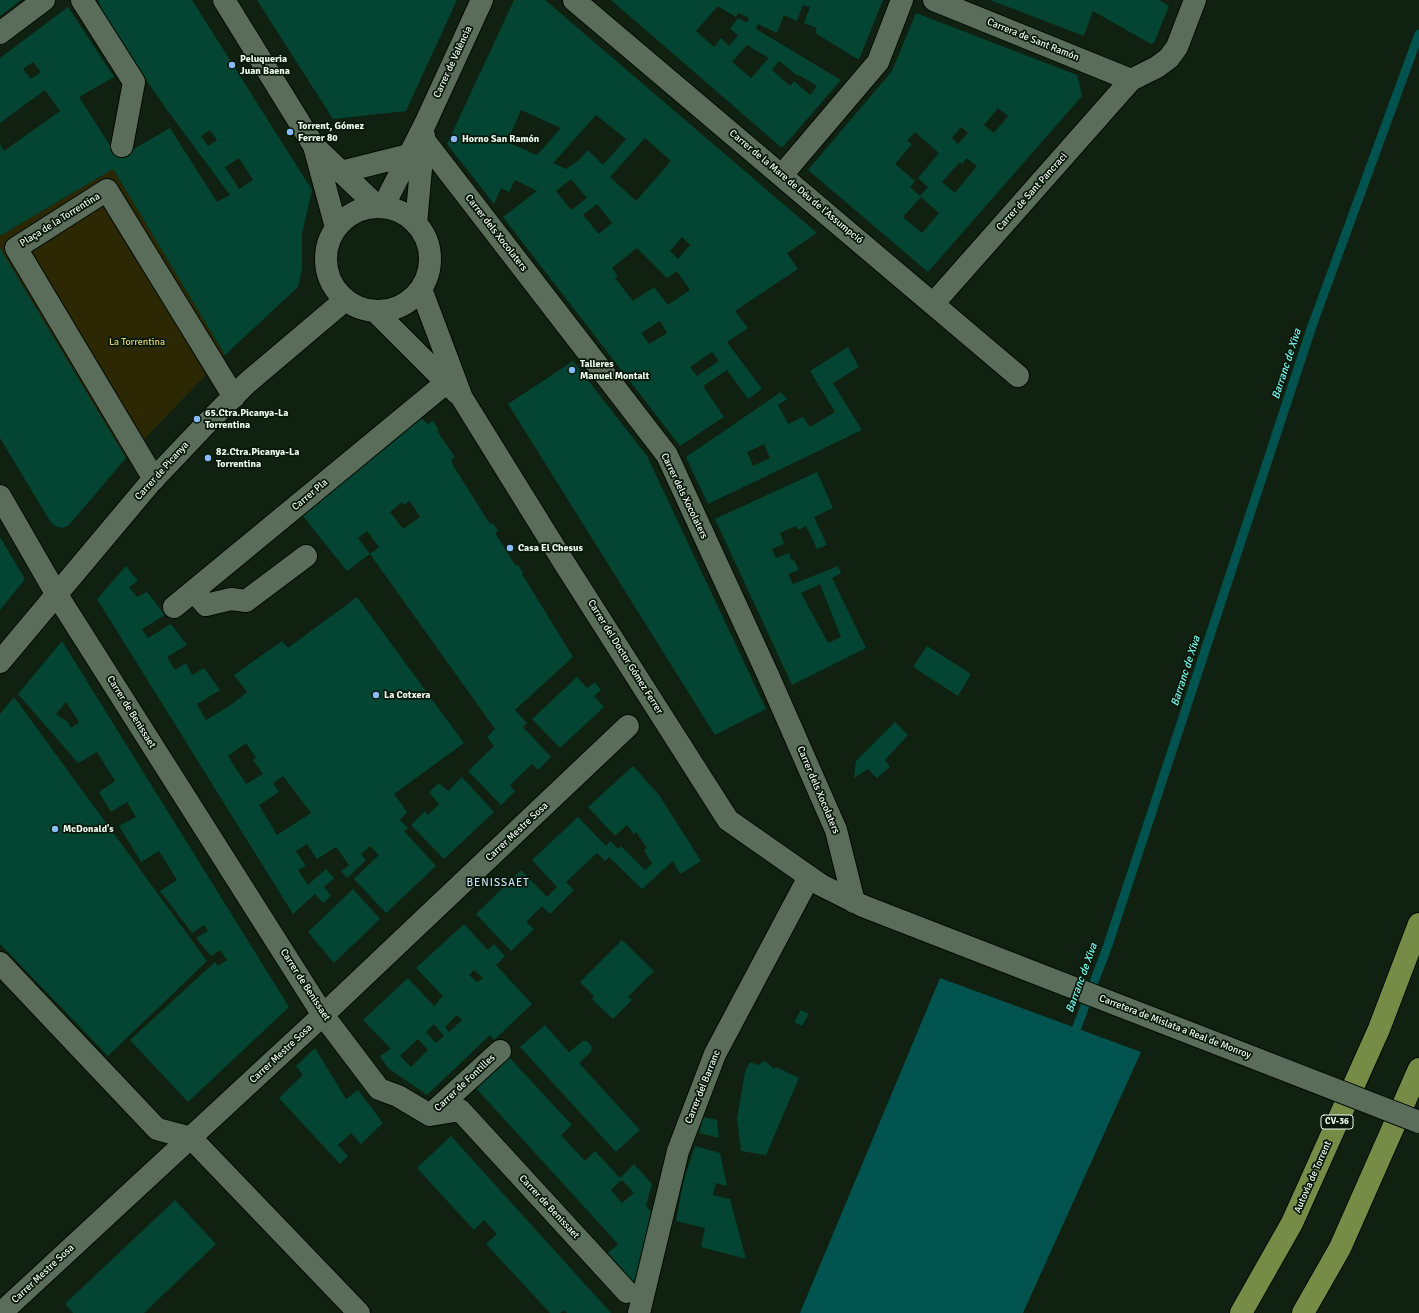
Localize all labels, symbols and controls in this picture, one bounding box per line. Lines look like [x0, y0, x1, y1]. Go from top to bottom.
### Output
street label: Carrera de Sant Ramón [985, 16, 1081, 64]
street label: Carrer de València [431, 24, 475, 100]
place label: Peluqueria Juan Baena [240, 53, 290, 76]
marker: Peluqueria Juan Baena [227, 60, 237, 70]
place label: Torrent, Gómez Ferrer 80 [298, 120, 364, 144]
marker: Torrent, Gómez Ferrer 80 [285, 127, 295, 137]
street label: Carrer de la Mare de Déu de l'Assumpció [727, 127, 865, 247]
place label: Horno San Ramón [462, 133, 539, 145]
marker: Horno San Ramón [449, 134, 459, 144]
street label: Carrer de Sant Pancraci [994, 151, 1070, 233]
street label: Plaça de la Torrentina [18, 191, 102, 249]
street label: Carrer dels Xocolaters [462, 192, 530, 274]
water label: Barranc de Xiva [1269, 327, 1305, 401]
park label: La Torrentina [109, 336, 165, 348]
place label: Talleres Manuel Montalt [580, 358, 649, 382]
marker: Talleres Manuel Montalt [567, 365, 577, 375]
place label: 65.Ctra.Picanya-La Torrentina [205, 407, 288, 430]
marker: 65.Ctra.Picanya-La Torrentina [192, 414, 202, 424]
street label: Carrer de Picanya [133, 439, 191, 503]
place label: 82.Ctra.Picanya-La Torrentina [216, 446, 299, 470]
street label: Carrer dels Xocolaters [658, 451, 710, 541]
marker: 82.Ctra.Picanya-La Torrentina [203, 453, 213, 463]
street label: Carrer Pla [290, 477, 330, 513]
place label: Casa El Chesus [518, 542, 583, 554]
marker: Casa El Chesus [505, 543, 515, 553]
street label: Carrer del Doctor Gómez Ferrer [585, 598, 665, 716]
water label: Barranc de Xiva [1168, 634, 1204, 708]
street label: Carrer de Benissaet [104, 674, 158, 750]
place label: La Cotxera [384, 689, 430, 701]
marker: La Cotxera [371, 690, 381, 700]
street label: Carrer dels Xocolaters [794, 744, 842, 836]
street label: Carrer Mestre Sosa [483, 800, 551, 864]
place label: McDonald's [63, 823, 114, 835]
marker: McDonald's [50, 824, 60, 834]
district label: BENISSAET [466, 876, 530, 890]
water label: Barranc de Xiva [1063, 941, 1101, 1015]
street label: Carrer de Benissaet [277, 947, 333, 1023]
street label: Carretera de Mislata a Real de Monroy [1097, 992, 1253, 1062]
street label: Carrer Mestre Sosa [247, 1022, 315, 1086]
street label: Carrer del Barranc [683, 1049, 723, 1125]
street label: Carrer de Fontilles [432, 1052, 498, 1114]
road number: CV-36 [1321, 1115, 1353, 1129]
street label: Autovia de Torrent [1292, 1139, 1334, 1215]
street label: Carrer de Benissaet [516, 1173, 582, 1241]
street label: Carrer Mestre Sosa [9, 1242, 77, 1306]

